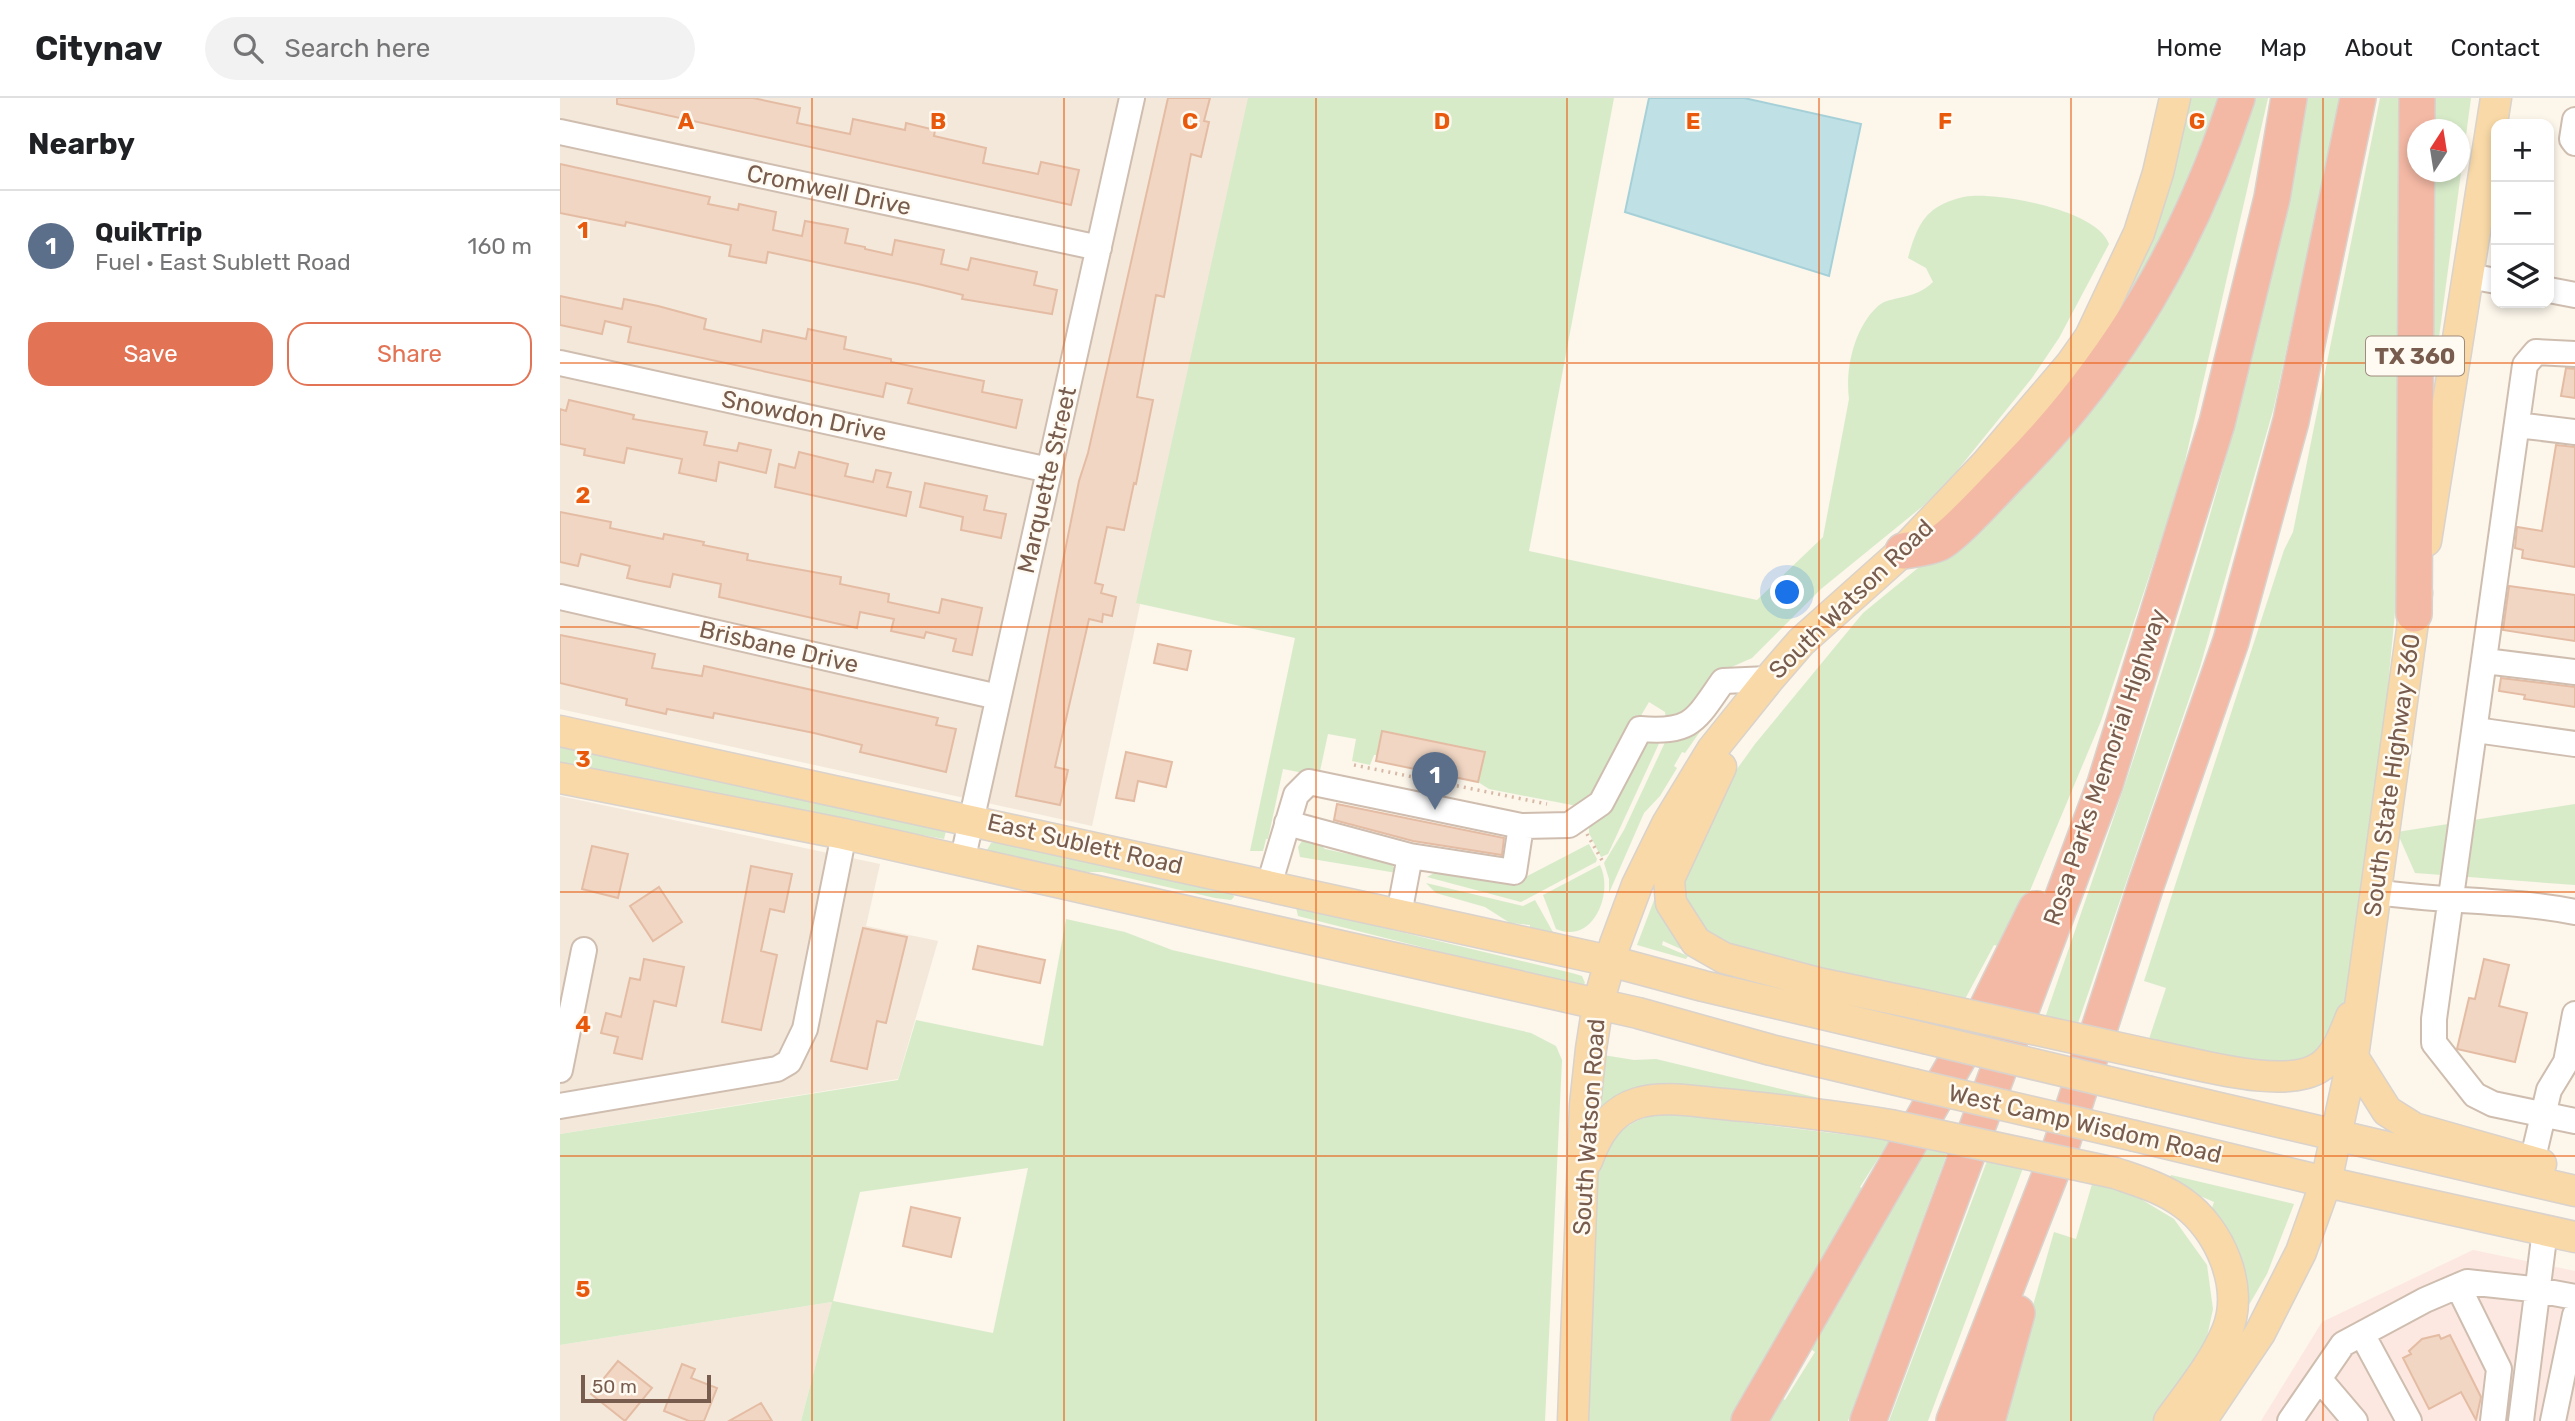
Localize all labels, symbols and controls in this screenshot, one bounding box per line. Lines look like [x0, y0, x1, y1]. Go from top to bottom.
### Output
search box [205, 17, 695, 80]
text: Citynav [35, 29, 163, 68]
icon: search [229, 29, 267, 67]
text: Search here [285, 33, 430, 64]
text: Home [2156, 34, 2222, 62]
text: Map [2260, 34, 2307, 62]
text: About [2345, 34, 2413, 62]
text: Contact [2451, 34, 2540, 62]
text: A [678, 107, 695, 135]
text: B [930, 107, 946, 135]
text: C [1182, 107, 1198, 135]
text: D [1434, 107, 1450, 135]
text: E [1686, 107, 1700, 135]
text: F [1938, 107, 1952, 135]
text: G [2189, 107, 2205, 135]
north arrow [2407, 119, 2470, 182]
map controls [2491, 119, 2554, 308]
button: + [2491, 119, 2554, 182]
text: Nearby [28, 126, 135, 162]
street label: Cromwell Drive [744, 159, 914, 221]
button: − [2491, 182, 2554, 245]
text: 1 [577, 216, 589, 244]
text: QuikTrip [95, 217, 202, 248]
text: 1 [45, 232, 57, 260]
text: 160 m [468, 232, 532, 260]
button: layers [2491, 245, 2554, 308]
text: Fuel · East Sublett Road [95, 248, 351, 276]
button: Save [28, 322, 273, 386]
button: Share [287, 322, 532, 386]
road number: TX 360 [2366, 336, 2464, 376]
street label: Marquette Street [1012, 384, 1082, 576]
street label: Snowdon Drive [719, 385, 889, 447]
text: 2 [576, 481, 590, 509]
street label: South Watson Road [1763, 513, 1939, 685]
your location [1770, 575, 1804, 609]
street label: Rosa Parks Memorial Highway [2038, 605, 2172, 929]
street label: Brisbane Drive [697, 615, 861, 679]
street label: South State Highway 360 [2358, 632, 2426, 918]
text: 3 [575, 745, 591, 773]
pin: 1 [1412, 752, 1458, 810]
street label: East Sublett Road [985, 808, 1185, 880]
text: 4 [575, 1010, 591, 1038]
street label: South Watson Road [1567, 1018, 1611, 1236]
street label: West Camp Wisdom Road [1946, 1079, 2224, 1169]
text: 5 [576, 1275, 591, 1303]
scale bar [581, 1372, 710, 1404]
text: 50 m [592, 1375, 637, 1398]

